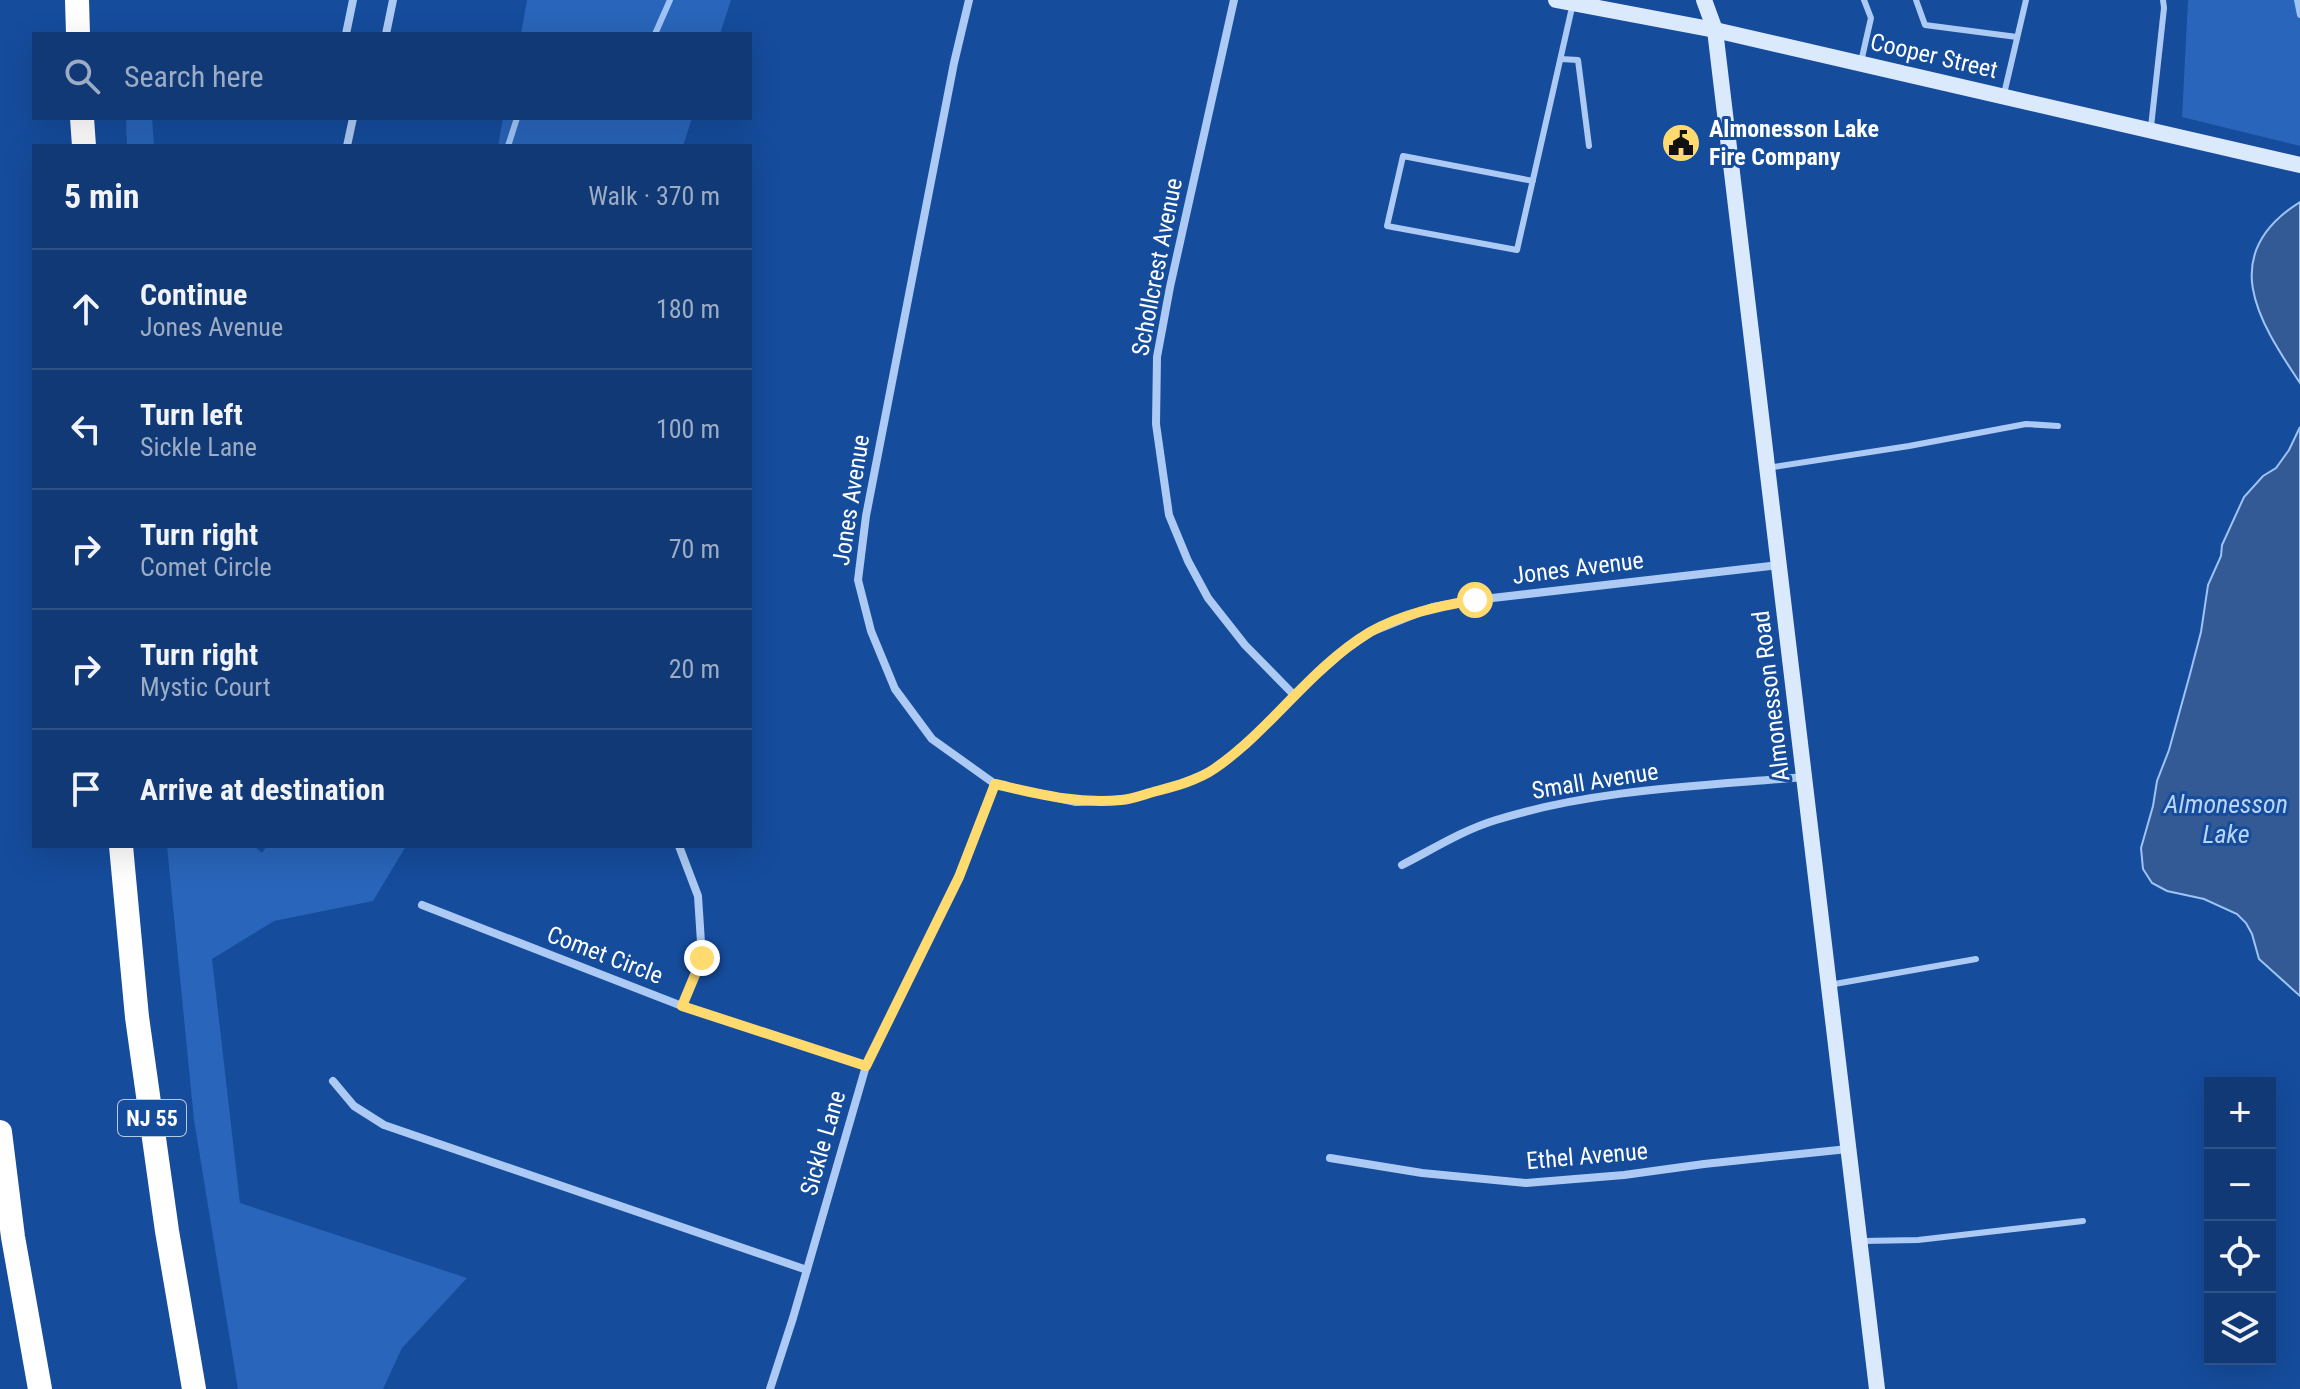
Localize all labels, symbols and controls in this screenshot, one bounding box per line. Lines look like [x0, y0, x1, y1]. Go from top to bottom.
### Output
street label: Cooper Street [1868, 28, 2000, 84]
search box [32, 32, 752, 120]
icon: search [60, 54, 104, 98]
text: Search here [124, 59, 264, 94]
place label: Almonesson Lake Fire Company [1709, 115, 1879, 171]
public building icon: Almonesson Lake Fire Company [1660, 122, 1702, 164]
text: 5 min [64, 176, 140, 216]
street label: Schollcrest Avenue [1126, 176, 1188, 358]
text: Walk · 370 m [588, 181, 720, 211]
text: Continue [140, 277, 247, 312]
icon: ahead [64, 287, 108, 331]
text: 180 m [656, 294, 720, 324]
text: Jones Avenue [140, 312, 283, 342]
text: Turn left [140, 397, 243, 432]
icon: left [64, 407, 108, 451]
text: 100 m [656, 414, 720, 444]
text: Sickle Lane [140, 432, 257, 462]
street label: Jones Avenue [827, 433, 875, 567]
text: Turn right [140, 517, 258, 552]
icon: right [64, 527, 108, 571]
text: 70 m [669, 534, 720, 564]
street label: Jones Avenue [1511, 546, 1645, 590]
text: Comet Circle [140, 552, 272, 582]
route start [1457, 582, 1493, 618]
street label: Almonesson Road [1747, 609, 1795, 783]
text: Turn right [140, 637, 258, 672]
icon: right [64, 647, 108, 691]
text: 20 m [669, 654, 720, 684]
text: Mystic Court [140, 672, 271, 702]
street label: Small Avenue [1530, 757, 1660, 805]
icon: arrive [64, 767, 108, 811]
text: Arrive at destination [140, 772, 385, 807]
water label: Almonesson Lake [2163, 789, 2288, 849]
street label: Comet Circle [543, 920, 667, 990]
route end [684, 940, 720, 976]
map controls [2204, 1077, 2276, 1365]
button: + [2204, 1077, 2276, 1149]
street label: Sickle Lane [795, 1087, 851, 1199]
road number: NJ 55 [118, 1100, 186, 1136]
street label: Ethel Avenue [1525, 1137, 1649, 1175]
button: − [2204, 1149, 2276, 1221]
button: locate [2204, 1221, 2276, 1293]
button: layers [2204, 1293, 2276, 1365]

